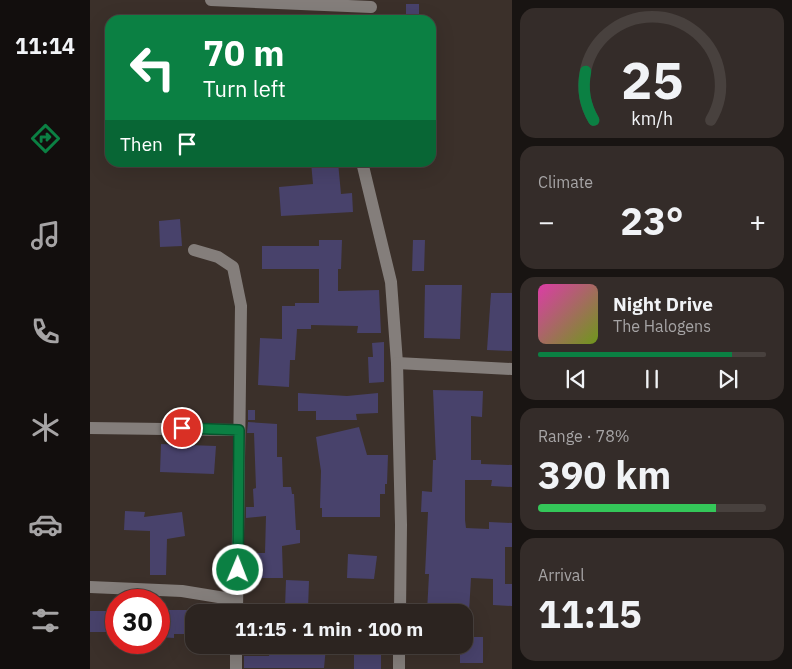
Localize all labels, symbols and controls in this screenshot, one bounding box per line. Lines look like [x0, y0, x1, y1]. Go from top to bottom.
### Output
text: 70 m [203, 30, 285, 76]
text: 11:14 [15, 31, 75, 60]
icon: left [120, 35, 185, 100]
text: 25 [621, 46, 683, 113]
text: Turn left [203, 74, 286, 103]
text: km/h [631, 107, 673, 130]
icon: directions [28, 121, 63, 156]
icon: arrive [173, 130, 201, 158]
text: Then [120, 132, 163, 156]
text: Climate [538, 172, 593, 192]
text: 23° [620, 196, 684, 245]
text: − [538, 203, 555, 240]
text: + [749, 203, 766, 240]
icon: music [28, 218, 63, 253]
text: Night Drive [613, 292, 713, 316]
icon: phone [28, 314, 63, 349]
text: The Halogens [613, 316, 711, 336]
icon: previous [562, 365, 590, 393]
icon: pause [638, 365, 666, 393]
icon: next [714, 365, 742, 393]
pin [161, 407, 203, 449]
icon: climate [28, 410, 63, 445]
icon: arrive [168, 414, 196, 442]
text: Range · 78% [538, 426, 630, 446]
text: 390 km [538, 450, 671, 499]
icon: car [28, 507, 63, 542]
position arrow [211, 543, 263, 595]
text: Arrival [538, 565, 585, 585]
speed limit sign: 30 [105, 589, 170, 654]
text: 11:15 [538, 589, 642, 638]
icon: filters [28, 603, 63, 638]
text: 11:15 · 1 min · 100 m [235, 617, 423, 641]

